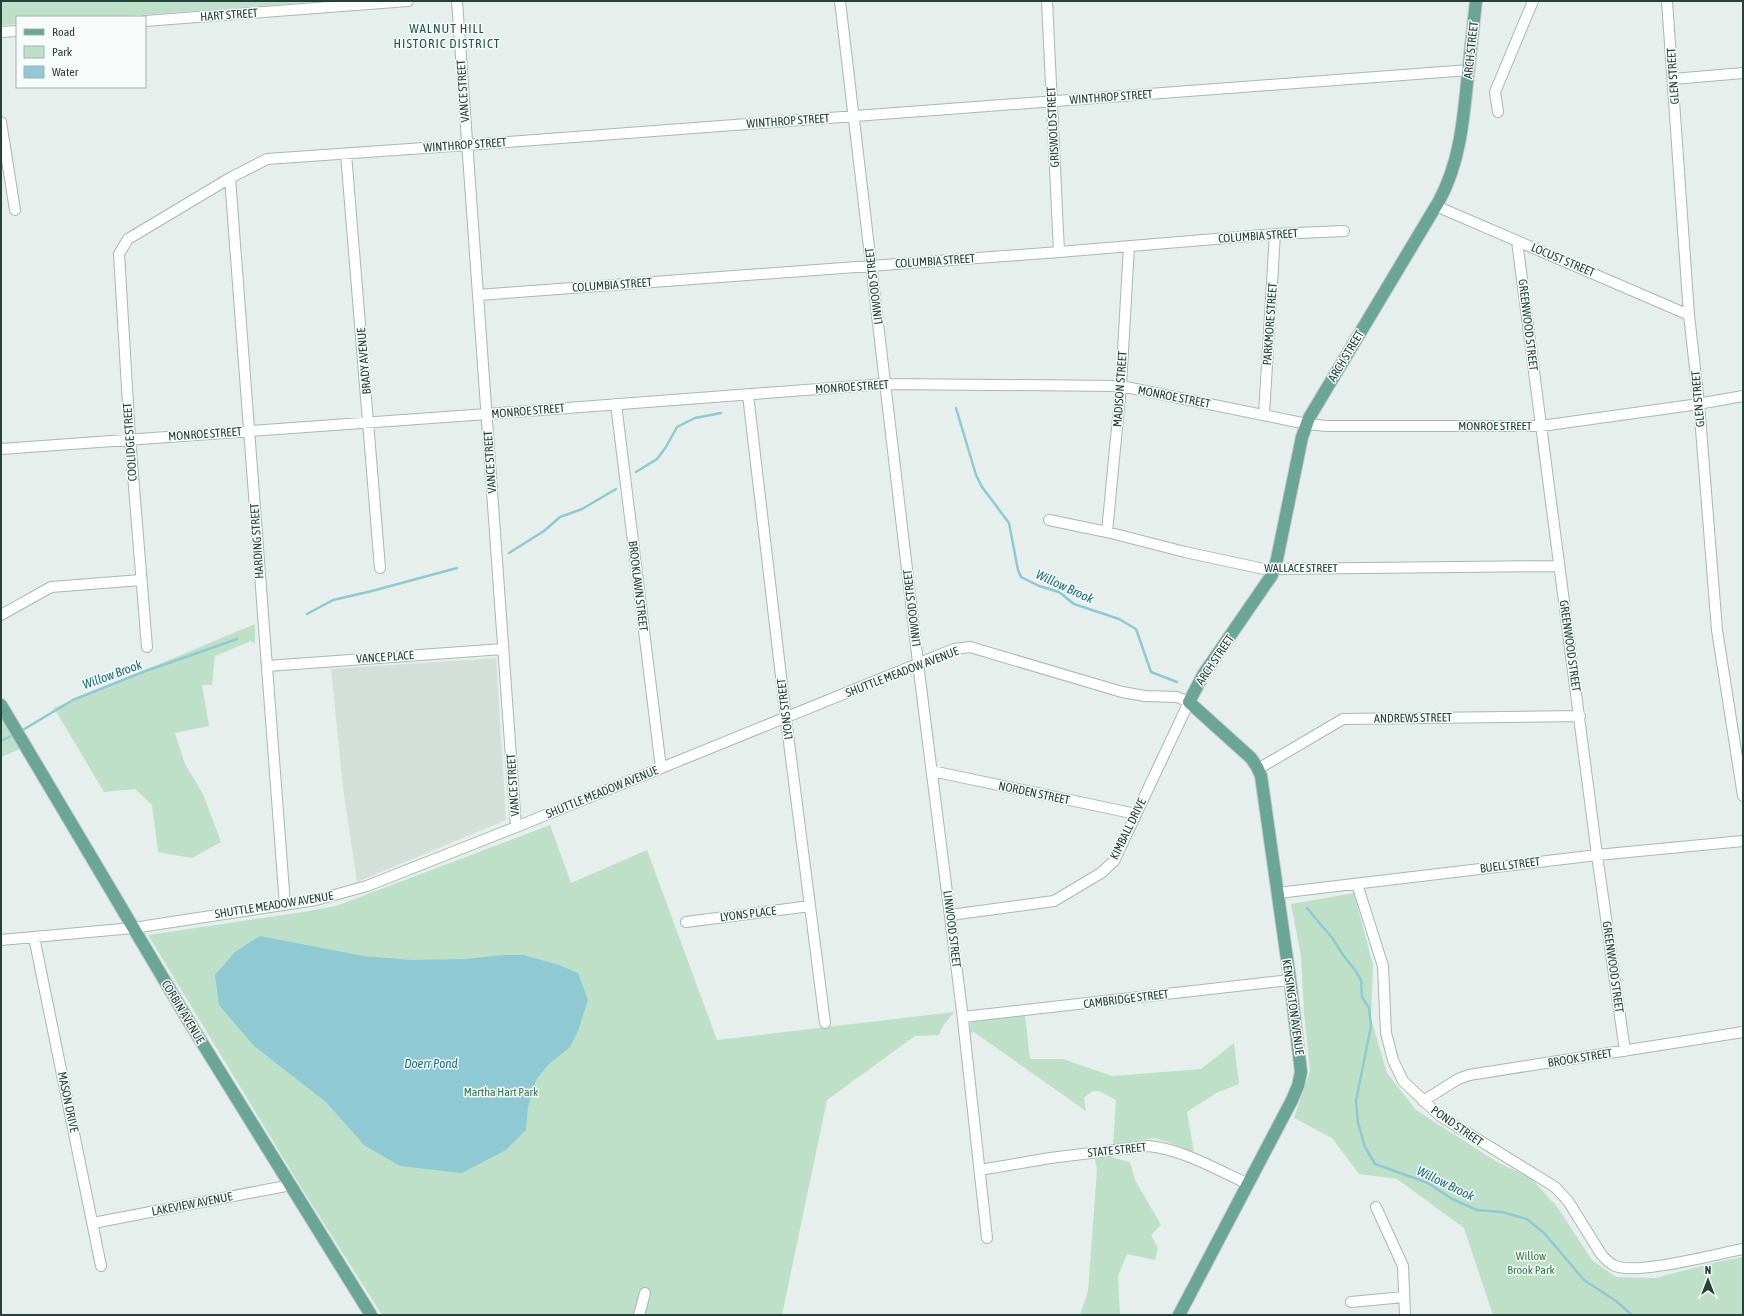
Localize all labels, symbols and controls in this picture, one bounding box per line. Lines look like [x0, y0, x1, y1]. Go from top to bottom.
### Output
street label: HART STREET [200, 6, 259, 24]
legend [16, 16, 146, 88]
street label: ARCH STREET [1461, 20, 1481, 79]
district label: WALNUT HILL HISTORIC DISTRICT [394, 21, 500, 51]
text: Road [52, 25, 75, 39]
text: Park [52, 45, 73, 59]
street label: GLEN STREET [1664, 47, 1682, 105]
street label: VANCE STREET [454, 59, 472, 123]
text: Water [52, 65, 79, 79]
street label: GRISWOLD STREET [1044, 86, 1062, 168]
street label: WINTHROP STREET [1069, 87, 1154, 107]
street label: WINTHROP STREET [746, 111, 831, 131]
street label: WINTHROP STREET [423, 135, 508, 155]
street label: COLUMBIA STREET [1218, 226, 1299, 246]
street label: LOCUST STREET [1529, 240, 1598, 280]
street label: LINWOOD STREET [862, 246, 886, 325]
street label: COLUMBIA STREET [895, 251, 976, 271]
street label: COLUMBIA STREET [572, 275, 653, 295]
street label: GREENWOOD STREET [1515, 278, 1541, 372]
street label: PARKMORE STREET [1260, 282, 1280, 366]
street label: BRADY AVENUE [354, 327, 374, 395]
street label: ARCH STREET [1325, 327, 1367, 384]
street label: MADISON STREET [1110, 350, 1130, 428]
street label: GLEN STREET [1688, 369, 1707, 428]
street label: MONROE STREET [815, 377, 890, 397]
street label: MONROE STREET [1137, 383, 1212, 411]
street label: MONROE STREET [491, 401, 566, 421]
street label: COOLIDGE STREET [120, 402, 140, 482]
street label: MONROE STREET [1458, 419, 1533, 433]
street label: MONROE STREET [168, 424, 243, 444]
street label: VANCE STREET [481, 430, 499, 494]
street label: HARDING STREET [247, 502, 267, 579]
street label: BROOKLAWN STREET [626, 540, 651, 633]
street label: WALLACE STREET [1264, 561, 1338, 575]
water label: Willow Brook [1033, 567, 1096, 607]
street label: LINWOOD STREET [900, 568, 924, 647]
street label: GREENWOOD STREET [1557, 599, 1583, 693]
street label: ARCH STREET [1193, 632, 1237, 688]
street label: SHUTTLE MEADOW AVENUE [844, 644, 960, 700]
street label: VANCE PLACE [356, 648, 414, 666]
water label: Willow Brook [80, 657, 144, 692]
street label: LYONS STREET [774, 677, 796, 740]
street label: ANDREWS STREET [1374, 710, 1453, 726]
street label: VANCE STREET [504, 753, 522, 817]
street label: SHUTTLE MEADOW AVENUE [544, 763, 660, 821]
street label: NORDEN STREET [997, 779, 1072, 808]
street label: KIMBALL DRIVE [1107, 796, 1149, 862]
street label: BUELL STREET [1479, 854, 1542, 876]
street label: SHUTTLE MEADOW AVENUE [214, 889, 334, 921]
street label: LINWOOD STREET [940, 890, 964, 969]
street label: LYONS PLACE [719, 904, 777, 924]
street label: GREENWOOD STREET [1600, 920, 1626, 1014]
street label: KENSINGTON AVENUE [1279, 958, 1307, 1056]
street label: CORBIN AVENUE [159, 978, 207, 1046]
street label: CAMBRIDGE STREET [1083, 987, 1170, 1011]
street label: BROOK STREET [1547, 1046, 1614, 1070]
water label: Doerr Pond [404, 1056, 458, 1071]
street label: MASON DRIVE [55, 1070, 81, 1134]
park label: Martha Hart Park [464, 1085, 539, 1099]
street label: POND STREET [1428, 1103, 1486, 1149]
street label: STATE STREET [1087, 1140, 1148, 1160]
water label: Willow Brook [1415, 1163, 1477, 1204]
street label: LAKEVIEW AVENUE [151, 1189, 233, 1219]
park label: Willow Brook Park [1507, 1249, 1555, 1277]
north arrow [1688, 1260, 1728, 1300]
text: N [1705, 1264, 1711, 1276]

